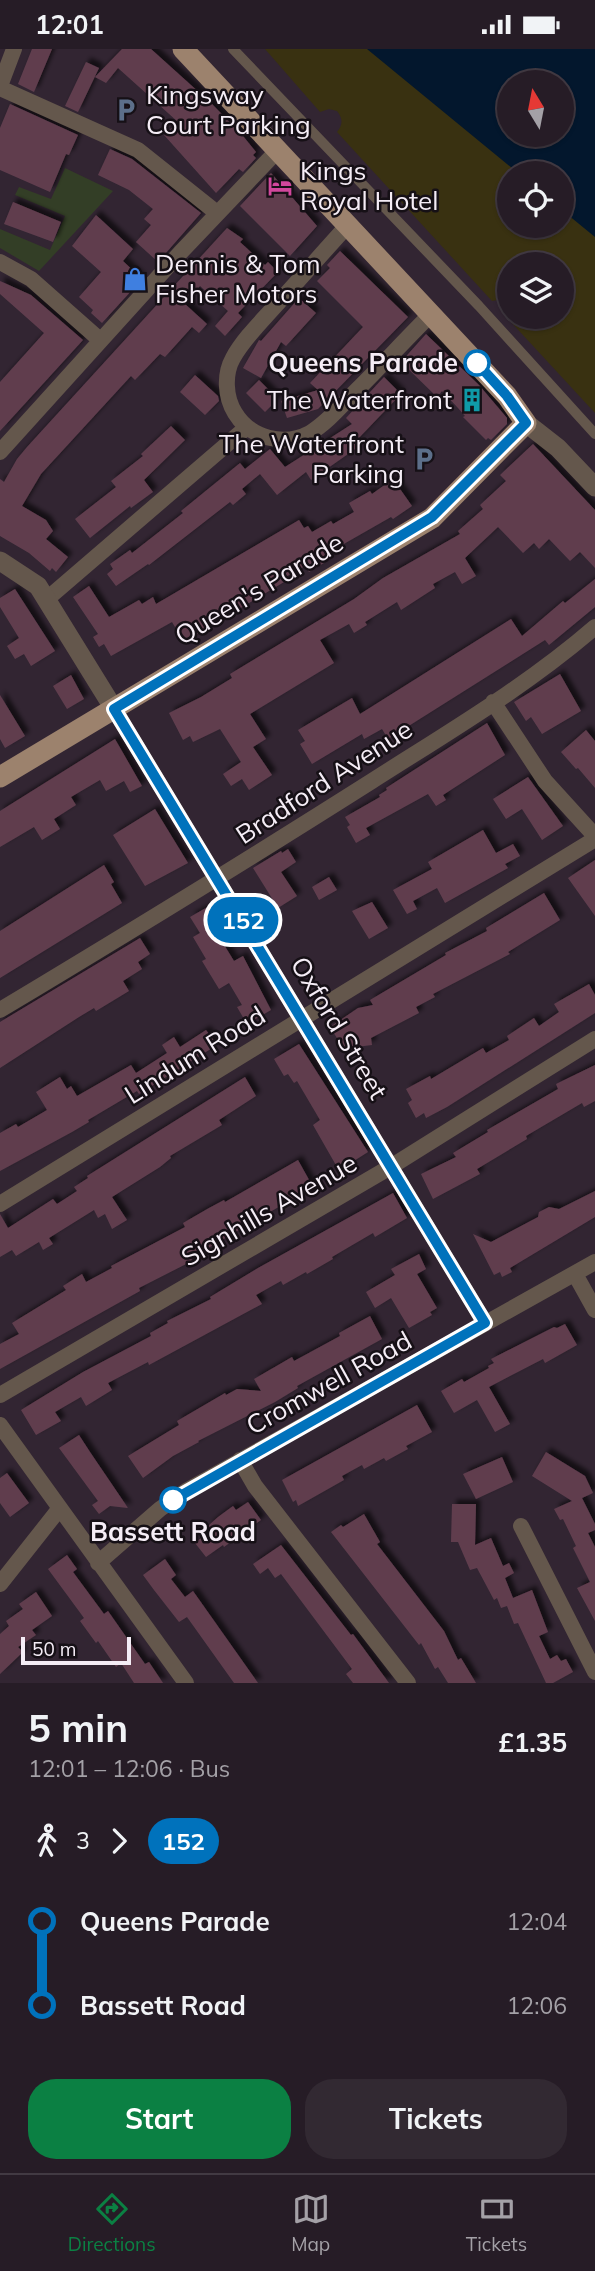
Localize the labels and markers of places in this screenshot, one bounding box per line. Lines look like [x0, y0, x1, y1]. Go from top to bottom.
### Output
place label: Kingsway Court Parking [146, 78, 311, 141]
parking icon: Kingsway Court Parking [112, 96, 140, 124]
place label: Kings Royal Hotel [300, 154, 438, 217]
hotel icon: Kings Royal Hotel [266, 172, 294, 200]
place label: Dennis & Tom Fisher Motors [155, 247, 321, 310]
shop icon: Dennis & Tom Fisher Motors [121, 265, 149, 293]
place label: Queens Parade [268, 346, 458, 379]
marker: Queens Parade [464, 350, 490, 376]
place label: The Waterfront [267, 383, 452, 416]
building icon: The Waterfront [458, 386, 486, 414]
place label: The Waterfront Parking [219, 427, 404, 490]
parking icon: The Waterfront Parking [410, 445, 438, 473]
marker: Bassett Road [160, 1487, 186, 1513]
place label: Bassett Road [90, 1515, 256, 1548]

